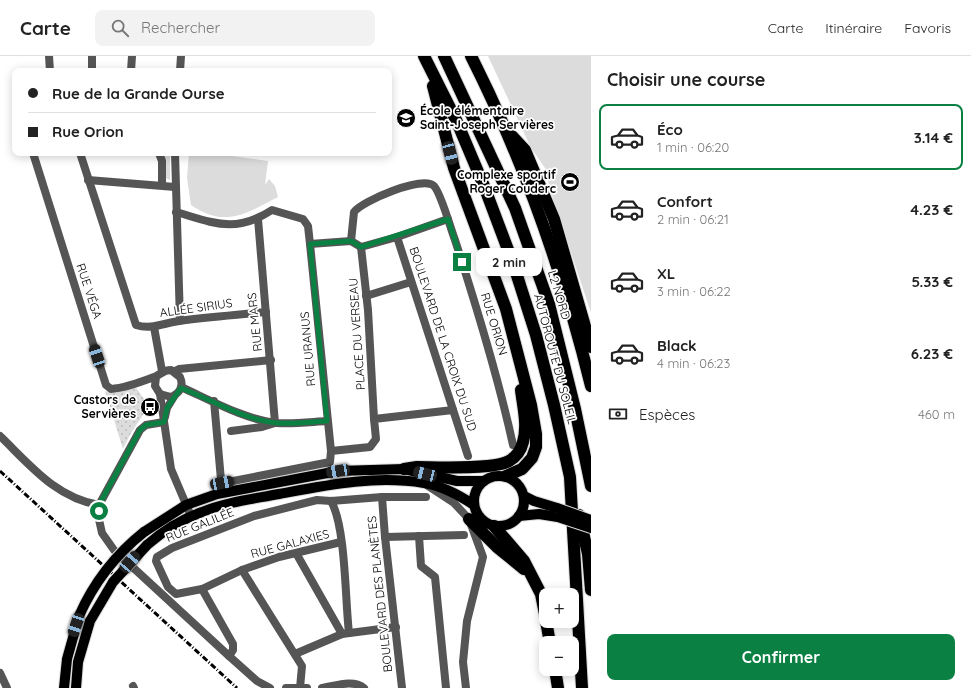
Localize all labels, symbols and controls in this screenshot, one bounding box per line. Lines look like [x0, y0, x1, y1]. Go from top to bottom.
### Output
search box [95, 10, 375, 46]
text: Carte [20, 16, 71, 40]
icon: search [109, 17, 131, 39]
text: Rechercher [141, 18, 220, 37]
text: Carte [768, 19, 803, 37]
text: Itinéraire [825, 19, 882, 37]
text: Favoris [904, 19, 951, 37]
text: Choisir une course [607, 68, 765, 91]
text: Rue de la Grande Ourse [52, 84, 225, 103]
place label: École élémentaire Saint-Joseph Servières [420, 103, 554, 132]
school or university icon: École élémentaire Saint-Joseph Servières [395, 107, 417, 129]
icon: car [609, 119, 645, 155]
text: Éco [657, 120, 683, 139]
text: Rue Orion [52, 122, 124, 141]
text: 3.14 € [914, 128, 953, 147]
text: 1 min · 06:20 [657, 139, 729, 155]
car [441, 140, 459, 166]
place label: Complexe sportif Roger Couderc [457, 167, 557, 196]
sports icon: Complexe sportif Roger Couderc [559, 171, 581, 193]
icon: car [609, 191, 645, 227]
text: Confort [657, 192, 713, 211]
text: 4.23 € [910, 200, 953, 219]
text: 2 min · 06:21 [657, 211, 729, 227]
street label: BOULEVARD DE LA CROIX DU SUD [407, 245, 481, 433]
callout: 2 min [476, 248, 542, 276]
route end [453, 253, 471, 271]
text: 2 min [492, 254, 526, 270]
street label: RUE VÉGA [73, 261, 106, 321]
icon: car [609, 263, 645, 299]
text: XL [657, 264, 675, 283]
street label: L2 NORD [545, 268, 574, 322]
text: 5.33 € [912, 272, 953, 291]
street label: PLACE DU VERSEAU [345, 278, 368, 391]
text: 3 min · 06:22 [657, 283, 731, 299]
street label: RUE ORION [478, 291, 511, 357]
street label: RUE MARS [244, 292, 265, 352]
street label: AUTOROUTE DU SOLEIL [531, 292, 580, 426]
street label: ALLÉE SIRIUS [159, 295, 234, 320]
street label: RUE URANUS [297, 311, 318, 387]
icon: car [609, 335, 645, 371]
text: Black [657, 336, 697, 355]
car [88, 343, 106, 369]
text: 6.23 € [911, 344, 953, 363]
text: 4 min · 06:23 [657, 355, 730, 371]
place label: Castors de Servières [74, 392, 136, 421]
bus stop icon: Castors de Servières [139, 396, 161, 418]
icon: cash [607, 403, 629, 425]
text: Espèces [639, 405, 695, 424]
text: 460 m [918, 406, 955, 422]
car [325, 463, 351, 479]
car [412, 465, 438, 483]
car [209, 475, 235, 491]
route start [90, 502, 108, 520]
street label: RUE GALILÉE [164, 504, 236, 545]
street label: BOULEVARD DES PLANÈTES [364, 515, 395, 673]
street label: RUE GALAXIES [249, 526, 331, 561]
car [118, 549, 142, 575]
map controls [539, 588, 579, 676]
button: + [539, 588, 579, 628]
car [66, 612, 86, 638]
button: Confirmer [607, 634, 955, 680]
button: − [539, 636, 579, 676]

